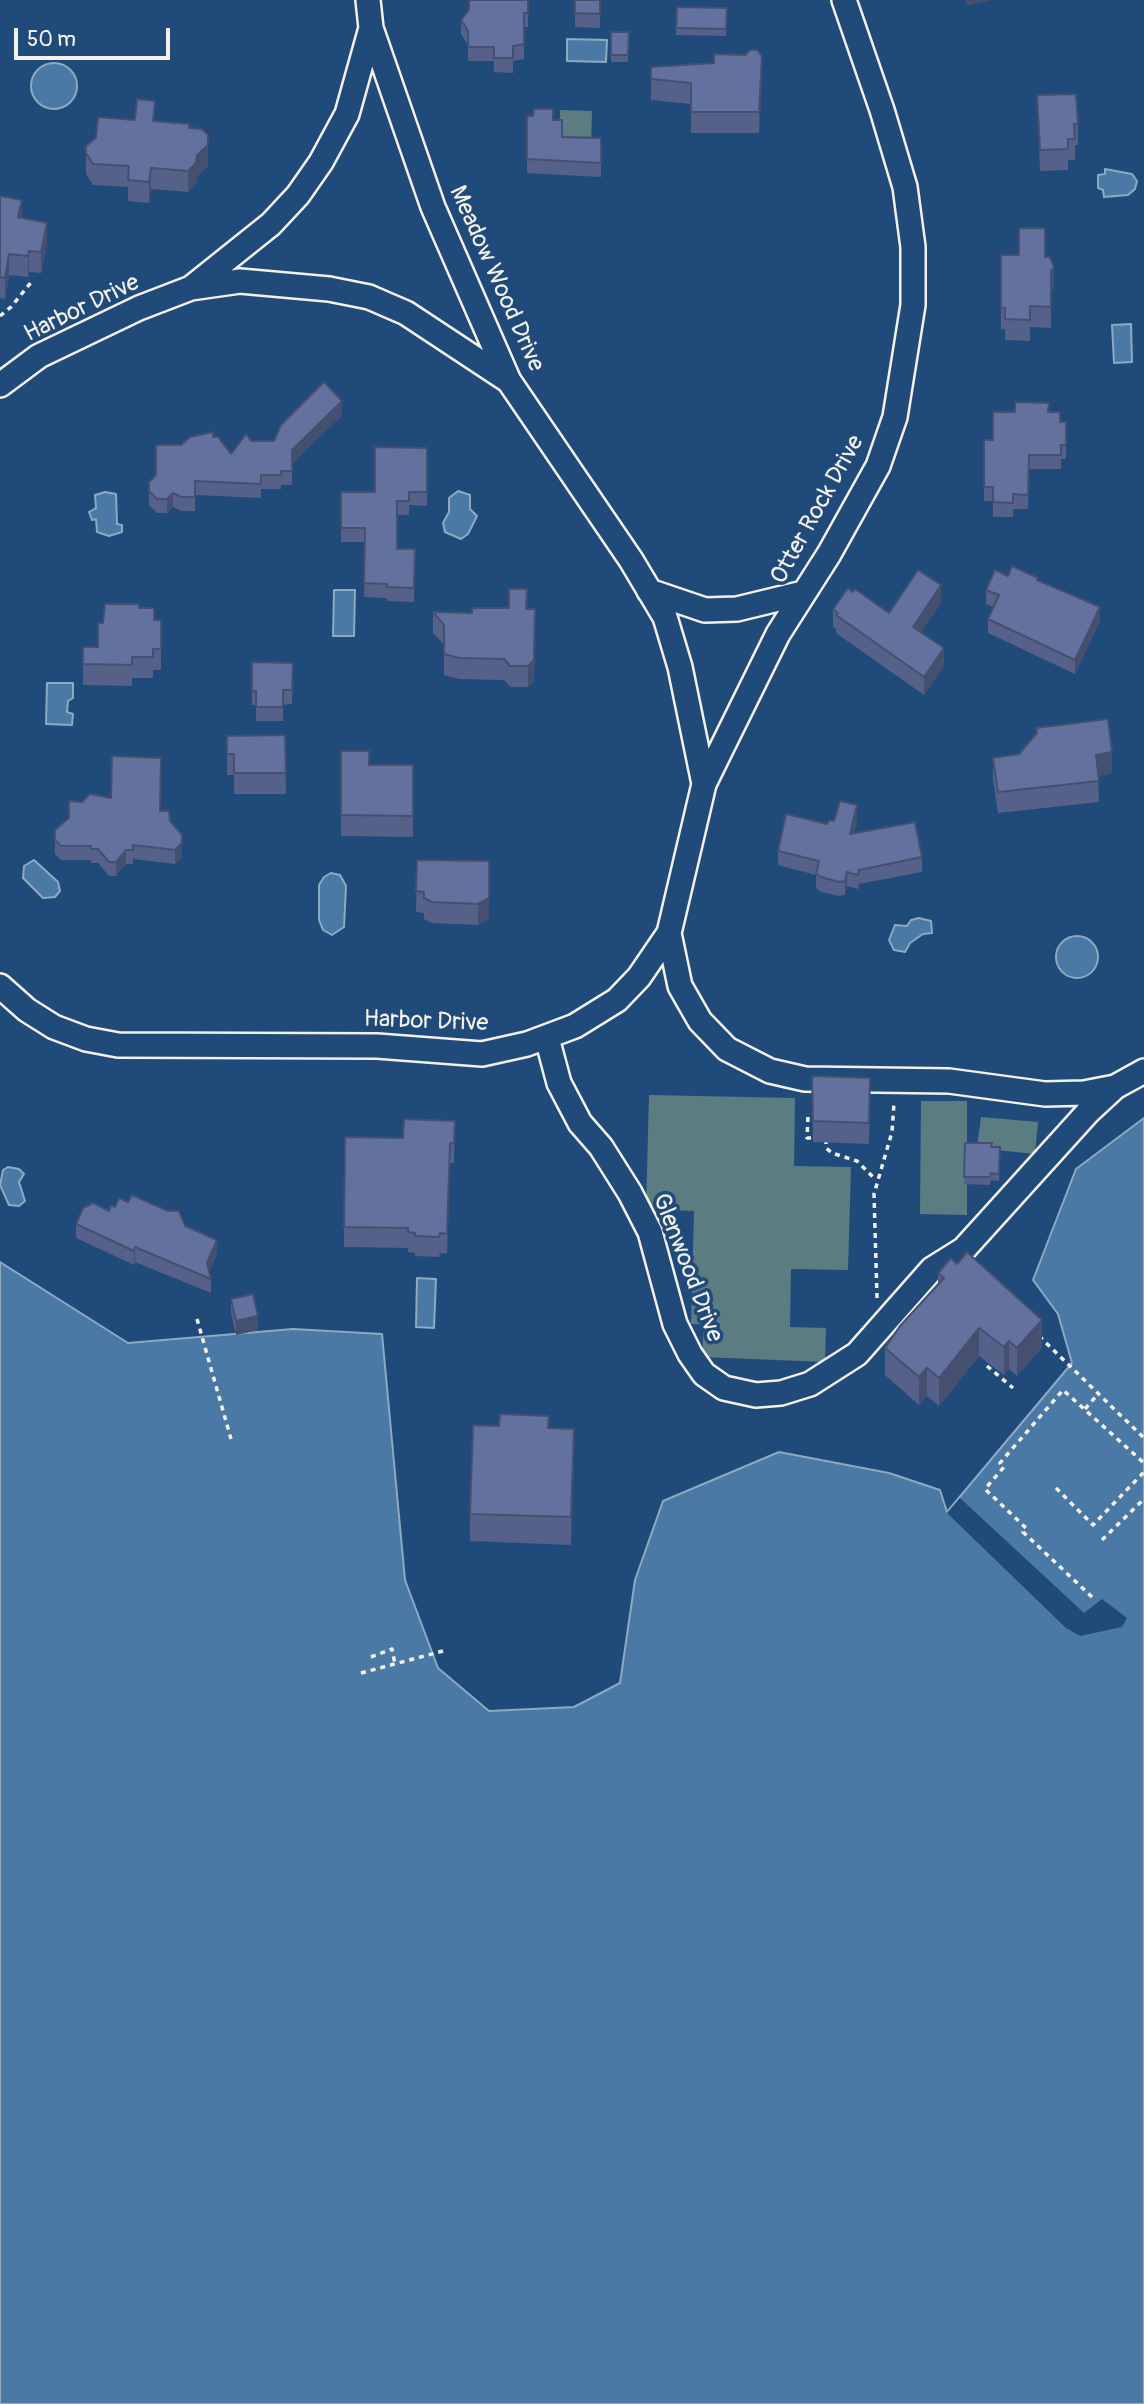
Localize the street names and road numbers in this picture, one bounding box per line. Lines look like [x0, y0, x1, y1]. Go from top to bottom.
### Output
street label: Meadow Wood Drive [442, 182, 550, 376]
street label: Harbor Drive [20, 269, 144, 349]
street label: Otter Rock Drive [765, 431, 871, 589]
street label: Harbor Drive [363, 1005, 489, 1039]
street label: Glenwood Drive [646, 1190, 728, 1346]

